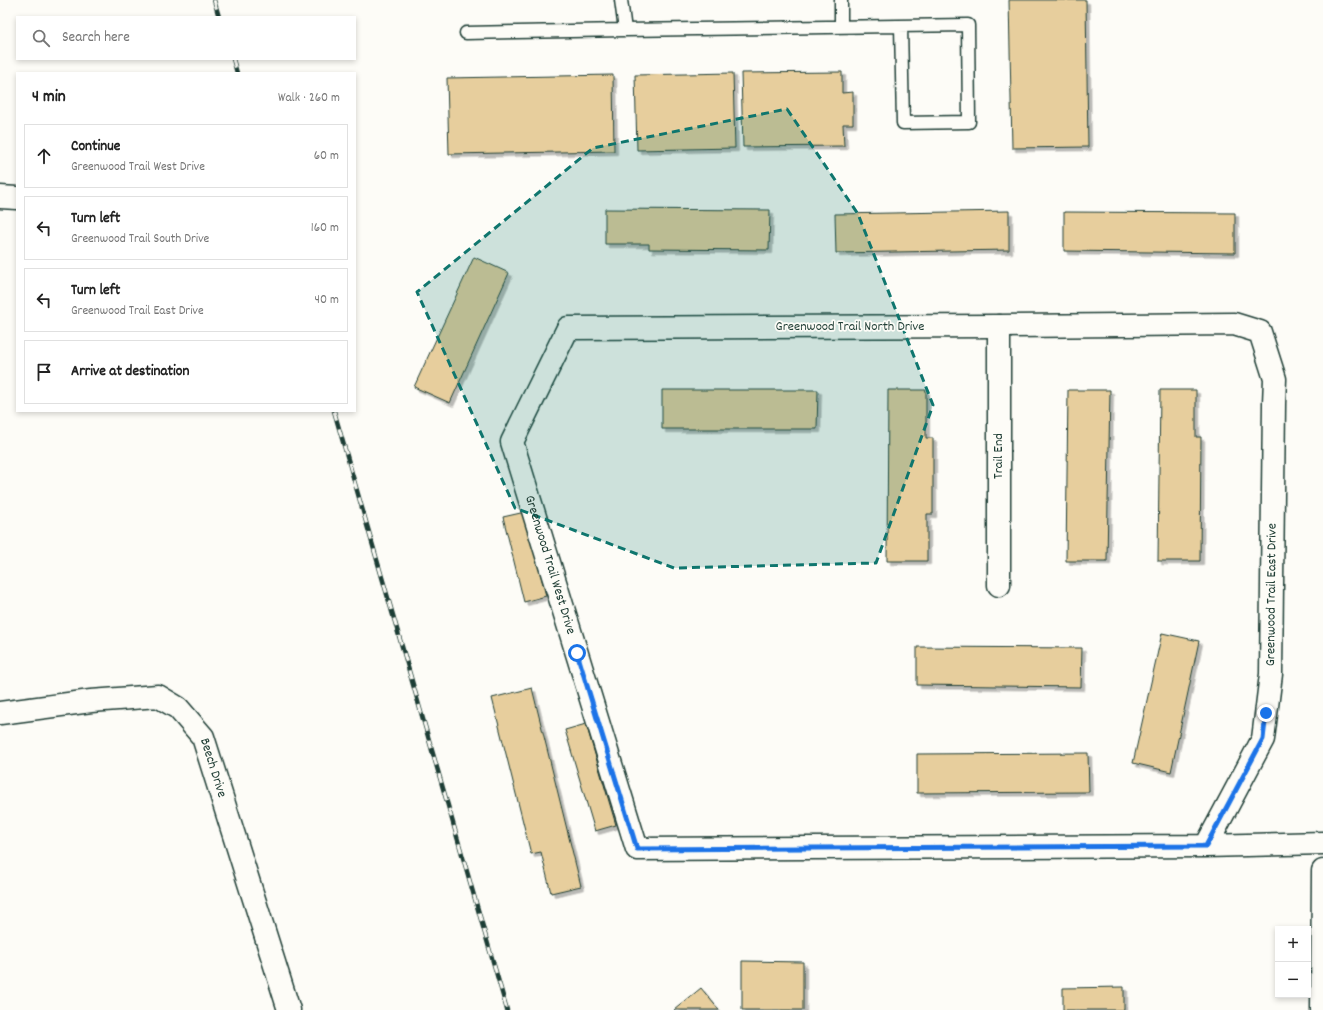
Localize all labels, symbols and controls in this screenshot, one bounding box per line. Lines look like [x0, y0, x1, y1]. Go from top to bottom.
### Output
search box [16, 16, 356, 60]
icon: search [30, 27, 52, 49]
text: Search here [62, 27, 130, 49]
text: 4 min [32, 86, 66, 110]
text: Walk · 260 m [278, 89, 340, 108]
text: Continue [71, 136, 120, 158]
icon: ahead [33, 145, 55, 167]
text: 60 m [314, 147, 339, 166]
text: Greenwood Trail West Drive [71, 158, 205, 177]
text: Turn left [71, 208, 120, 230]
icon: left [33, 217, 55, 239]
text: 160 m [311, 219, 339, 238]
text: Greenwood Trail South Drive [71, 230, 209, 249]
text: Turn left [71, 280, 120, 302]
icon: left [33, 289, 55, 311]
text: 40 m [315, 291, 339, 310]
text: Greenwood Trail East Drive [71, 302, 204, 321]
street label: Greenwood Trail North Drive [776, 317, 924, 337]
icon: arrive [33, 361, 55, 383]
text: Arrive at destination [71, 361, 189, 383]
street label: Trail End [989, 433, 1009, 479]
street label: Greenwood Trail West Drive [519, 493, 581, 637]
street label: Greenwood Trail East Drive [1261, 523, 1283, 666]
route start [568, 644, 586, 662]
route end [1257, 704, 1275, 722]
street label: Beech Drive [194, 736, 231, 800]
map controls [1275, 926, 1311, 998]
button: + [1275, 926, 1311, 962]
button: − [1275, 962, 1311, 998]

